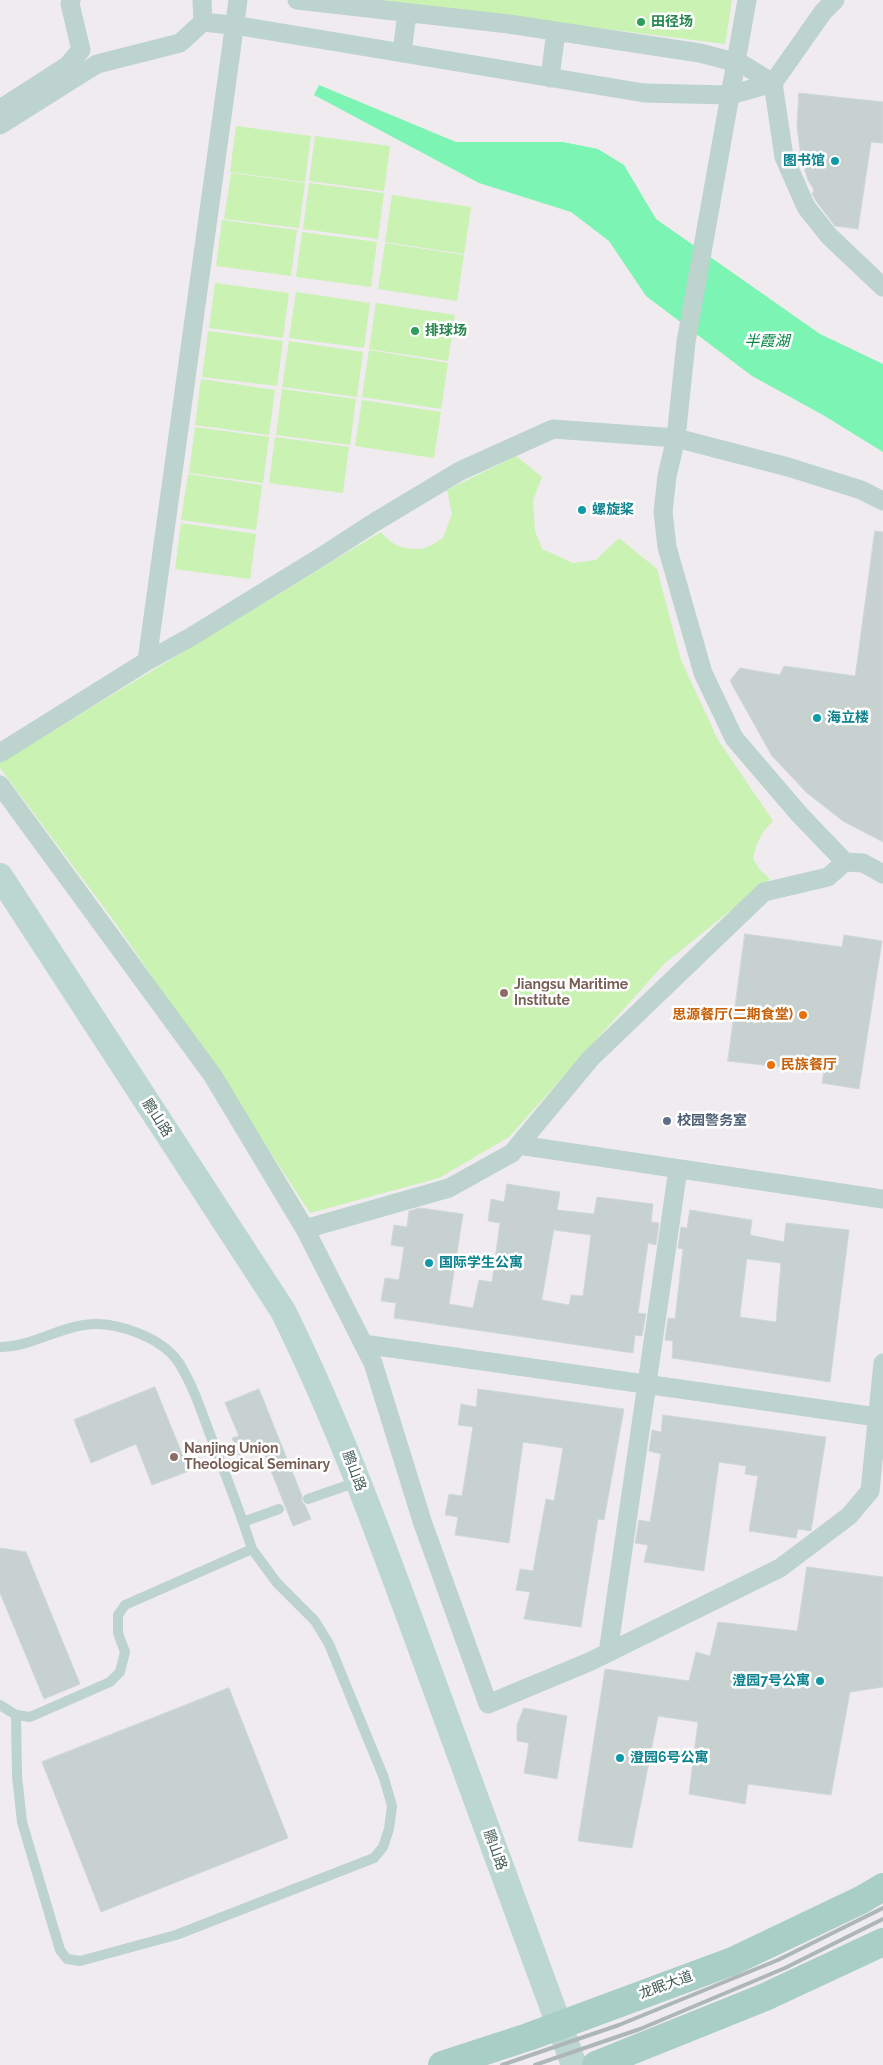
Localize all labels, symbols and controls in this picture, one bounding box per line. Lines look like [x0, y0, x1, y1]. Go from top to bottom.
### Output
place label: 田径场 [651, 14, 693, 30]
marker: 田径场 [635, 16, 647, 28]
place label: 图书馆 [783, 153, 825, 169]
marker: 图书馆 [829, 155, 841, 167]
place label: 排球场 [425, 323, 467, 339]
marker: 排球场 [409, 325, 421, 337]
water label: 半霞湖 [745, 332, 789, 350]
place label: 螺旋桨 [592, 502, 634, 518]
marker: 螺旋桨 [576, 504, 588, 516]
place label: 海立楼 [827, 710, 869, 726]
marker: 海立楼 [811, 712, 823, 724]
place label: Jiangsu Maritime Institute [514, 977, 628, 1010]
marker: Jiangsu Maritime Institute [498, 987, 510, 999]
place label: 思源餐厅(二期食堂) [672, 1007, 793, 1023]
marker: 思源餐厅(二期食堂) [797, 1009, 809, 1021]
place label: 民族餐厅 [781, 1057, 837, 1073]
marker: 民族餐厅 [765, 1059, 777, 1071]
street label: 鹏山路 [139, 1096, 175, 1140]
place label: 校园警务室 [677, 1113, 747, 1129]
marker: 校园警务室 [661, 1115, 673, 1127]
place label: 国际学生公寓 [439, 1255, 523, 1271]
marker: 国际学生公寓 [423, 1257, 435, 1269]
place label: Nanjing Union Theological Seminary [184, 1441, 330, 1474]
street label: 鹏山路 [339, 1448, 369, 1494]
marker: Nanjing Union Theological Seminary [168, 1451, 180, 1463]
place label: 澄园7号公寓 [732, 1673, 810, 1689]
marker: 澄园7号公寓 [814, 1675, 826, 1687]
place label: 澄园6号公寓 [630, 1750, 708, 1766]
marker: 澄园6号公寓 [614, 1752, 626, 1764]
street label: 鹏山路 [480, 1827, 510, 1873]
street label: 龙眠大道 [637, 1968, 695, 2002]

